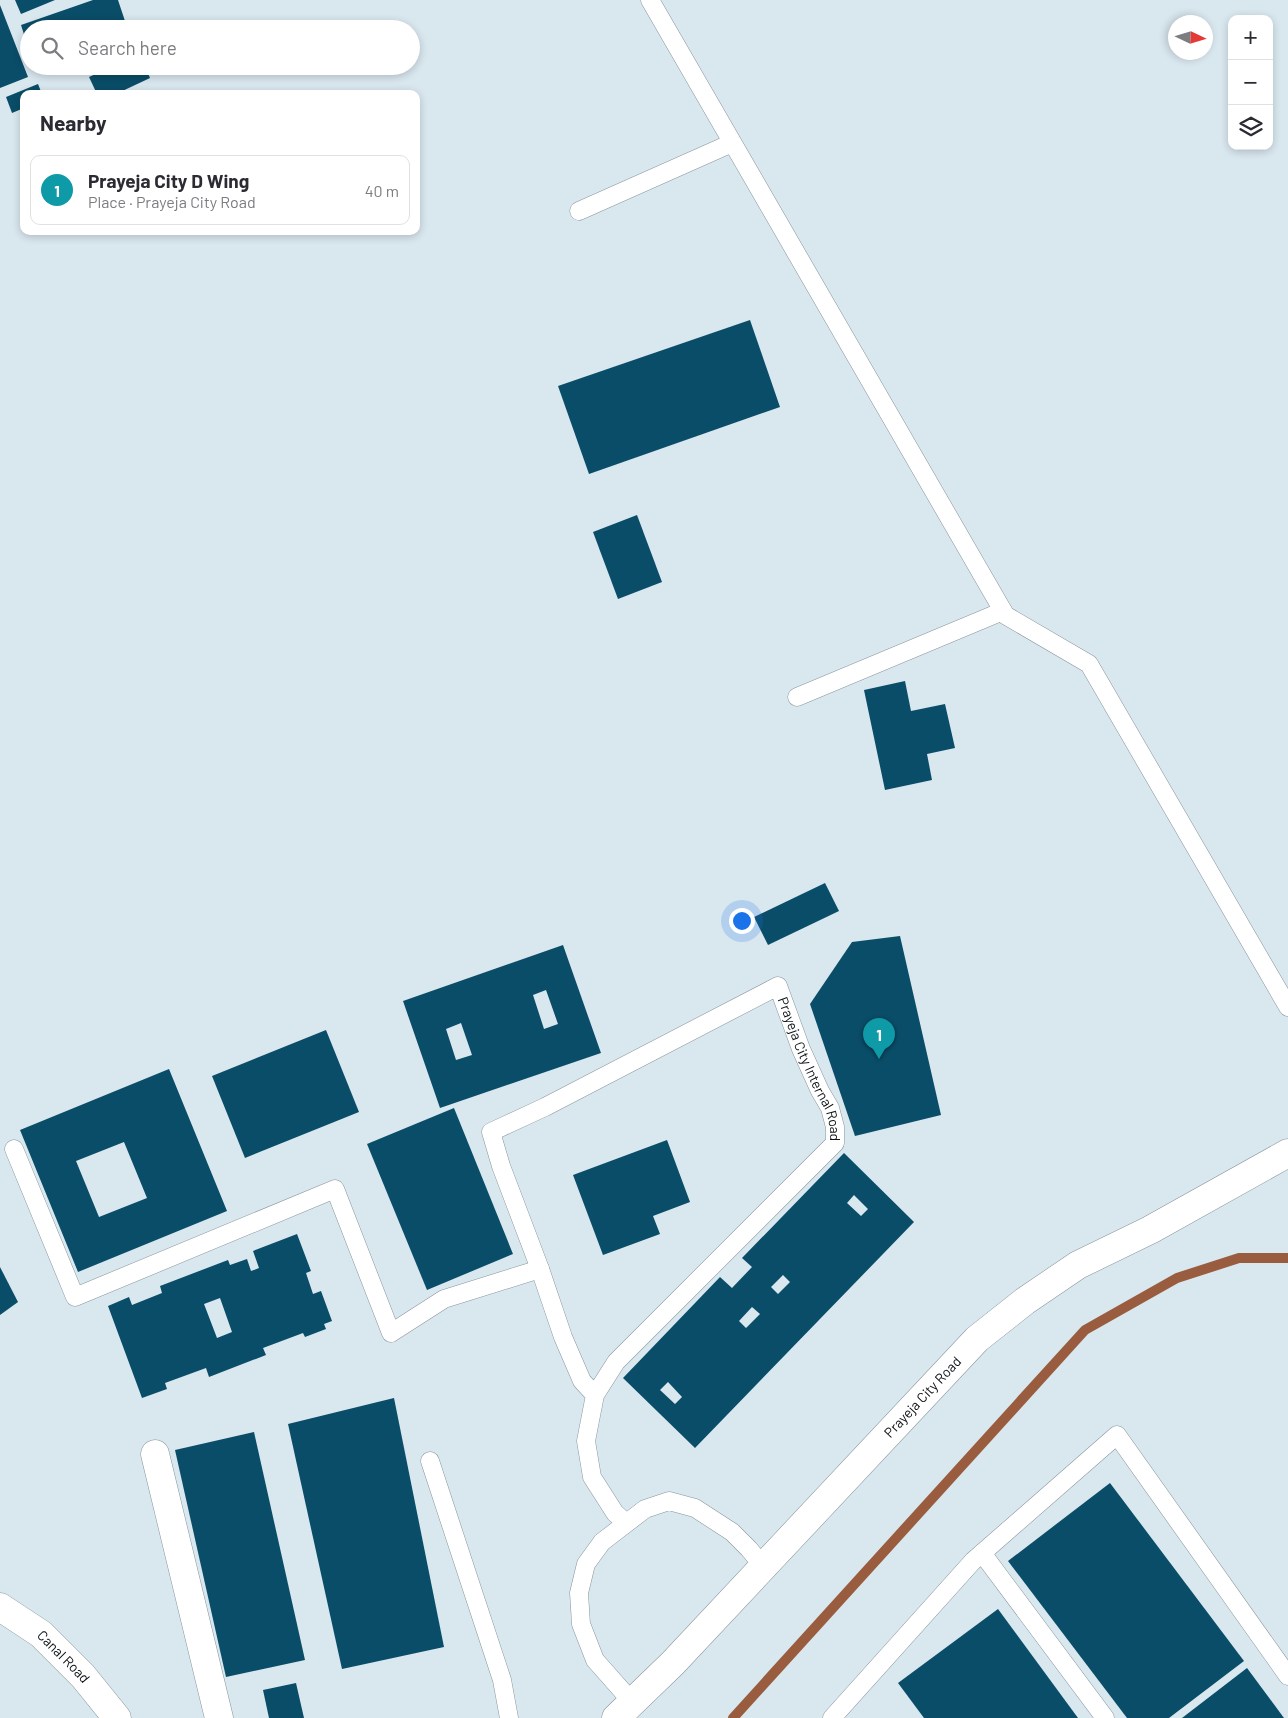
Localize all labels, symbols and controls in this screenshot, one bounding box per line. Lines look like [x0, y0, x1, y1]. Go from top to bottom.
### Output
north arrow [1168, 15, 1213, 60]
map controls [1228, 15, 1273, 150]
button: + [1228, 15, 1273, 60]
search box [20, 20, 420, 75]
icon: search [38, 34, 66, 62]
text: Search here [78, 36, 177, 59]
button: − [1228, 60, 1273, 105]
button: layers [1228, 105, 1273, 150]
text: Nearby [40, 110, 106, 135]
text: Prayeja City D Wing [88, 169, 249, 192]
text: 1 [54, 181, 60, 200]
text: 40 m [365, 181, 399, 200]
text: Place · Prayeja City Road [88, 192, 256, 211]
your location [729, 908, 755, 934]
street label: Prayeja City Internal Road [775, 995, 844, 1141]
pin: 1 [863, 1018, 895, 1059]
street label: Prayeja City Road [880, 1353, 964, 1441]
street label: Canal Road [34, 1626, 94, 1686]

